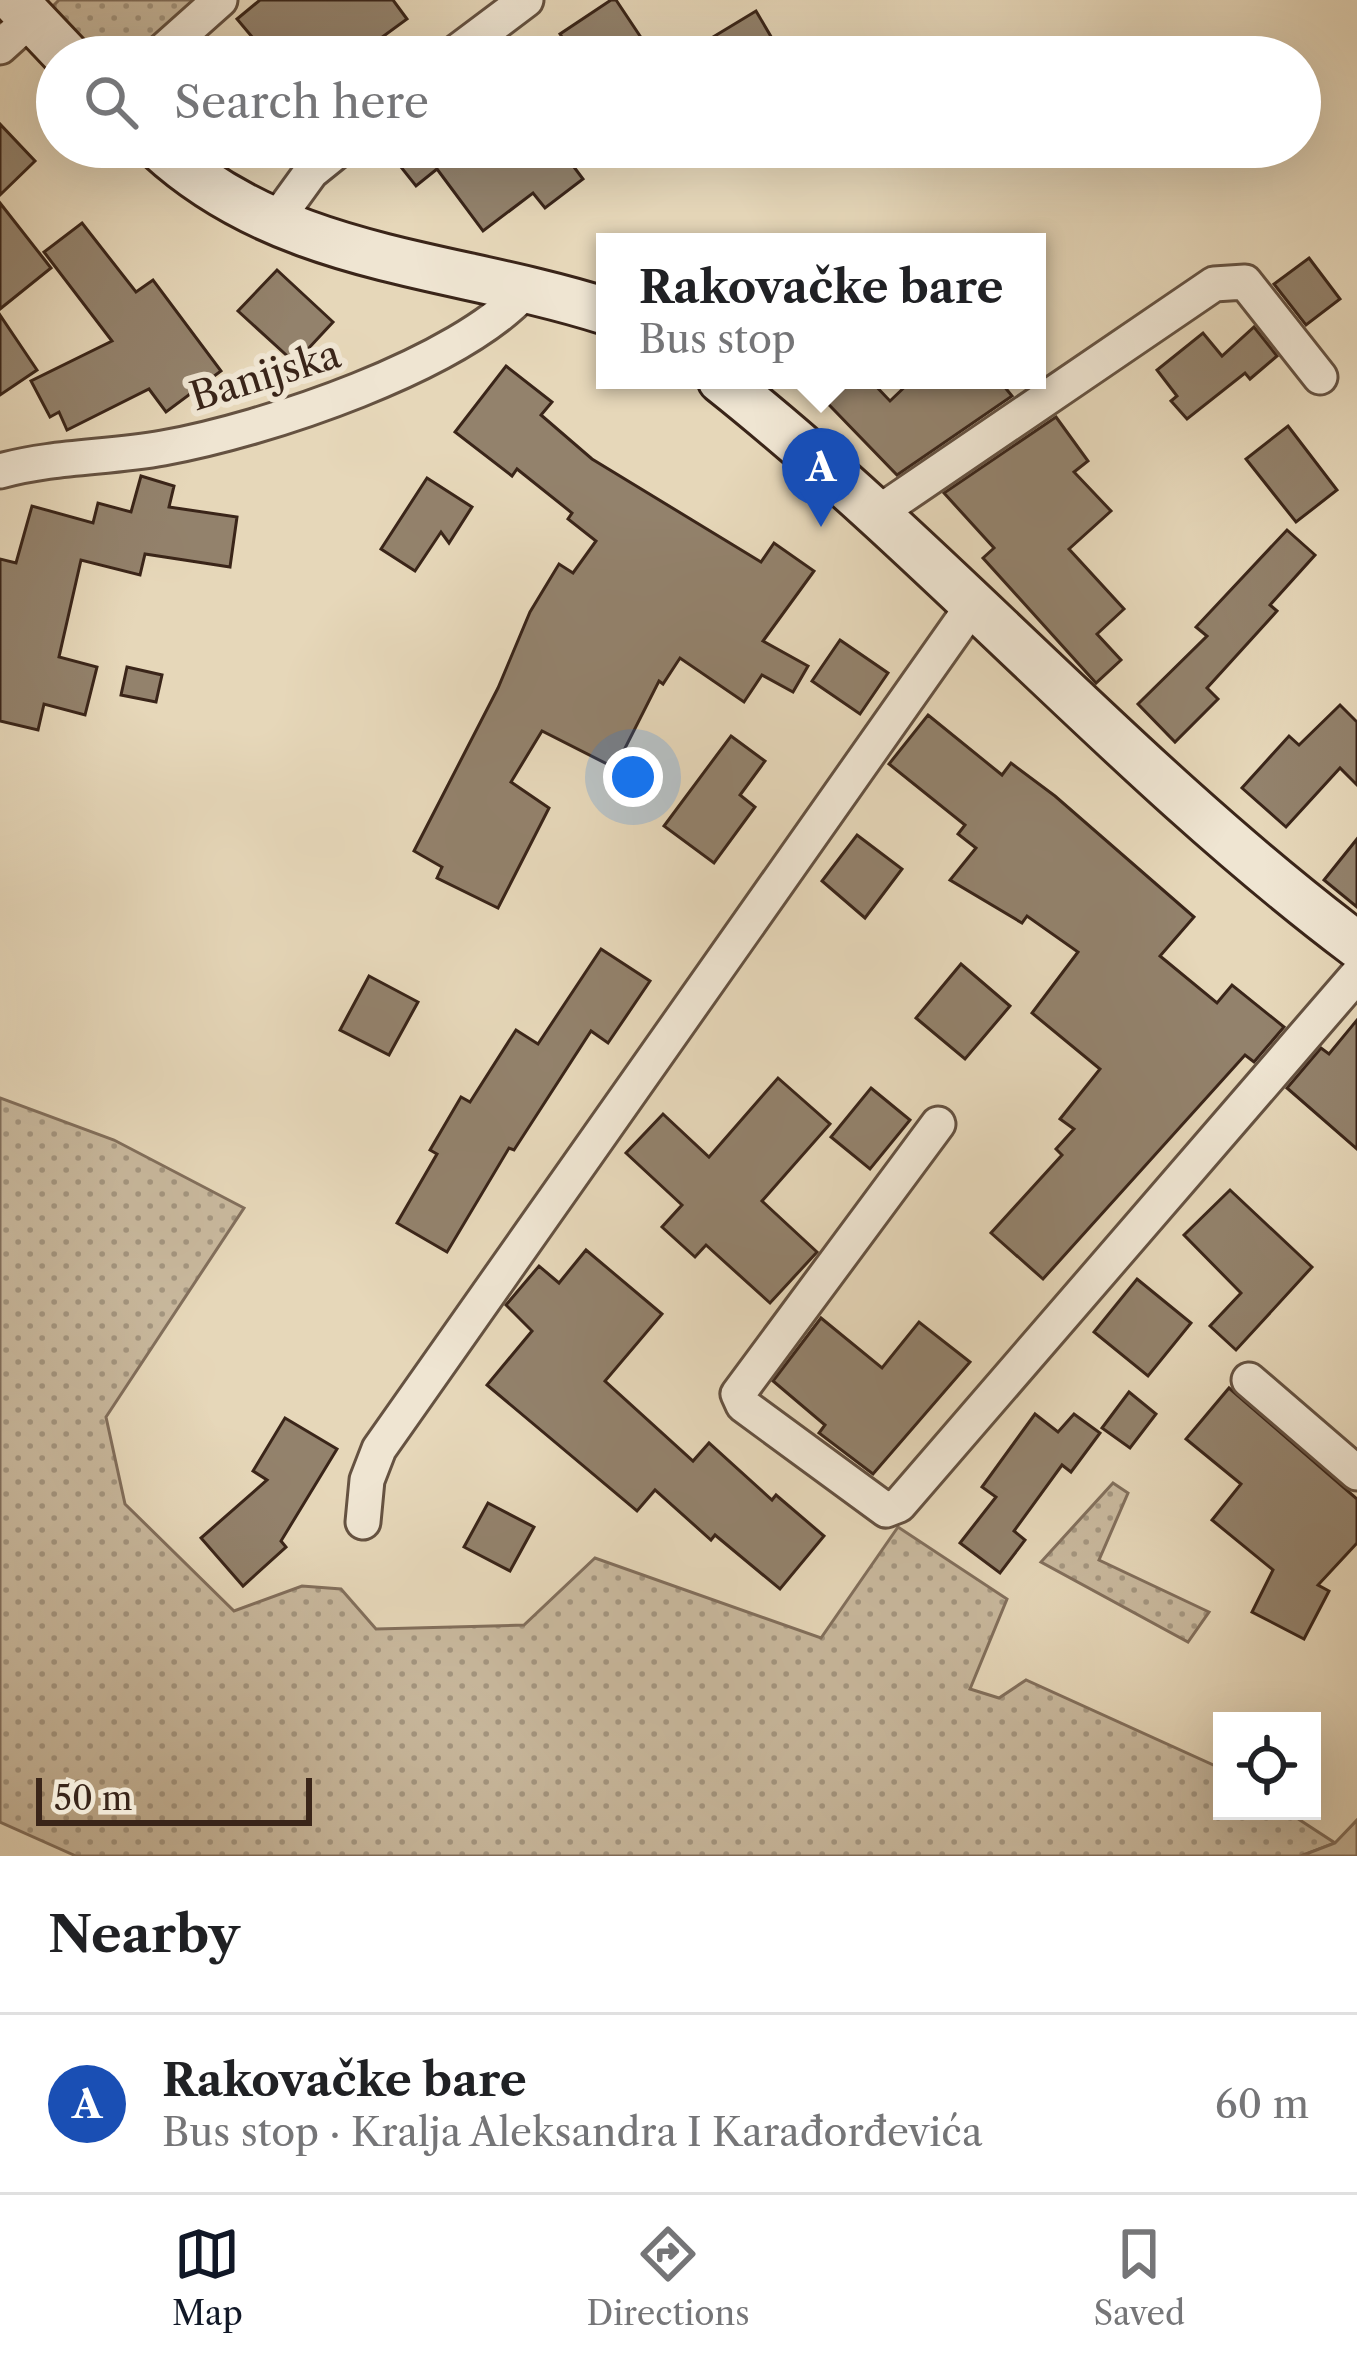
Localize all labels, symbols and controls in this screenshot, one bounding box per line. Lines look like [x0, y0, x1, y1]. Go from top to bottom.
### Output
search box [36, 36, 1321, 168]
icon: search [78, 69, 144, 135]
text: Search here [174, 74, 429, 130]
popup [596, 233, 1046, 389]
text: Rakovačke bare [639, 259, 1003, 315]
text: Bus stop [639, 315, 796, 363]
street label: Banijska [184, 329, 346, 421]
pin: A [782, 428, 860, 527]
your location [603, 747, 663, 807]
map controls [1213, 1712, 1321, 1820]
button: locate [1213, 1712, 1321, 1820]
scale bar [36, 1772, 312, 1825]
text: 50 m [54, 1778, 132, 1819]
text: Nearby [48, 1903, 240, 1965]
text: Rakovačke bare [162, 2052, 527, 2108]
text: A [72, 2080, 102, 2128]
text: 60 m [1215, 2080, 1309, 2128]
text: Bus stop · Kralja Aleksandra I Karađorđevića [162, 2108, 983, 2156]
tab: Map [172, 2221, 243, 2334]
tab: Directions [587, 2221, 750, 2334]
tab: Saved [1093, 2221, 1185, 2334]

